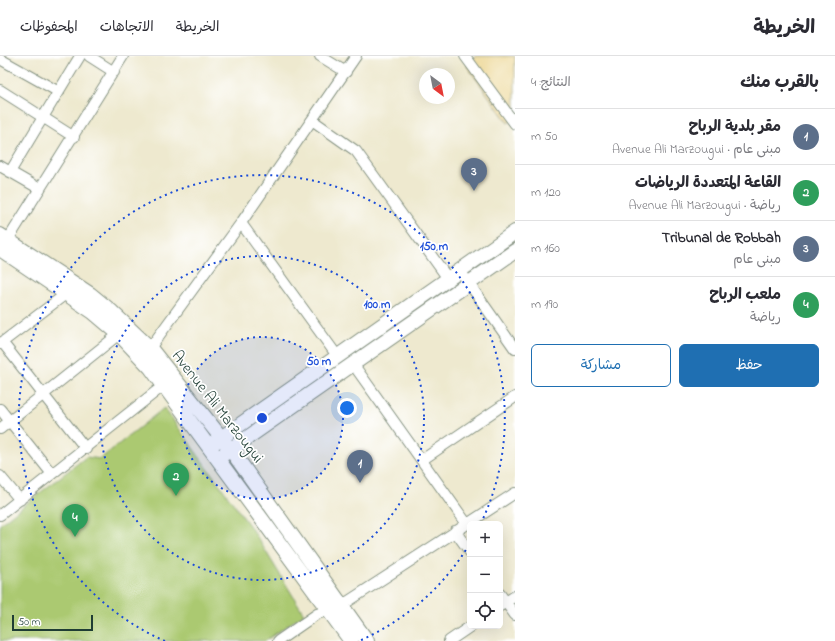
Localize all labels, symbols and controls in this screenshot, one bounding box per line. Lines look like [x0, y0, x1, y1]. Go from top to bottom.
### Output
text: الخريطة [753, 15, 815, 42]
text: المحفوظات [20, 17, 78, 38]
text: الاتجاهات [100, 17, 154, 38]
text: الخريطة [176, 17, 219, 38]
north arrow [419, 68, 455, 104]
text: بالقرب منك [740, 70, 819, 95]
text: النتائج: 4 [531, 73, 571, 92]
text: مقر بلدية الرباح [689, 116, 781, 138]
text: 50 m [531, 127, 557, 146]
text: 1 [804, 127, 808, 146]
text: مبنى عام · Avenue Ali Marzougui [612, 140, 781, 159]
pin: 3 [461, 158, 487, 191]
text: القاعة المتعددة الرياضات [635, 172, 781, 194]
text: 120 m [531, 183, 561, 202]
text: 2 [803, 183, 809, 202]
text: رياضة · Avenue Ali Marzougui [629, 196, 781, 215]
text: Tribunal de Robbah [662, 227, 781, 249]
text: 150 m [420, 238, 449, 256]
text: 160 m [531, 239, 560, 258]
text: 3 [803, 239, 809, 258]
text: مبنى عام [733, 250, 781, 269]
text: ملعب الرباح [709, 284, 781, 306]
text: 190 m [531, 295, 558, 314]
text: 4 [803, 295, 809, 314]
text: 100 m [364, 296, 391, 314]
text: رياضة [750, 308, 781, 327]
button: مشاركة [531, 344, 671, 387]
button: حفظ [679, 344, 819, 387]
street label: Avenue Ali Marzougui [165, 345, 269, 469]
text: 50 m [307, 353, 332, 371]
your location [337, 398, 357, 418]
centre of rings [255, 411, 269, 425]
pin: 1 [347, 450, 373, 483]
pin: 2 [163, 463, 189, 496]
pin: 4 [62, 504, 88, 537]
map controls [467, 521, 503, 629]
button: + [467, 521, 503, 557]
button: − [467, 557, 503, 593]
button: locate [467, 593, 503, 629]
scale bar [12, 613, 93, 632]
text: 50 m [18, 614, 40, 630]

